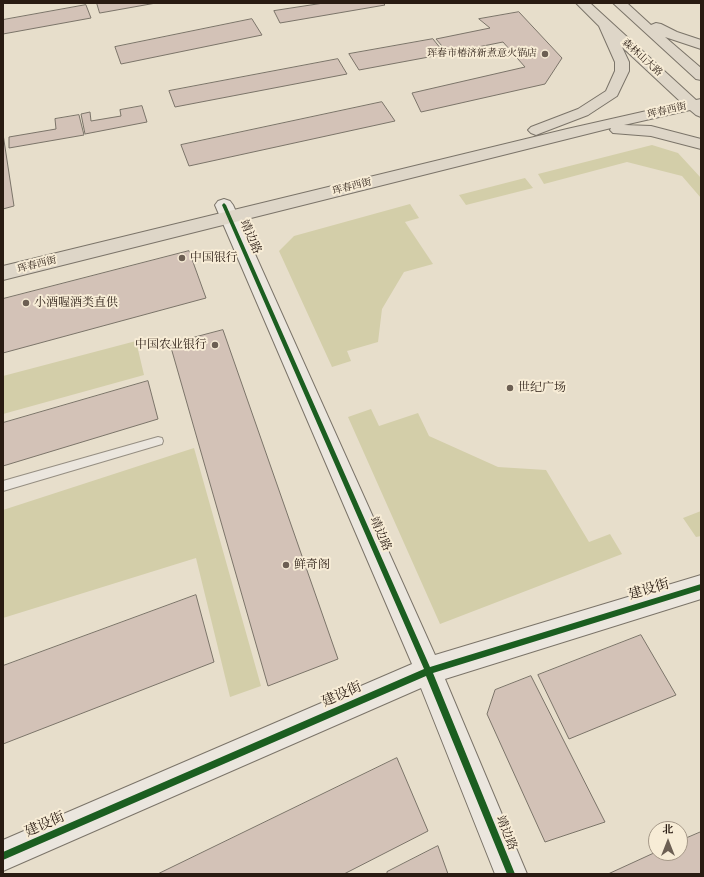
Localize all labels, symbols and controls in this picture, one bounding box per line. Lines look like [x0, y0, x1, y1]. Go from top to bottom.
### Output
street label: 森林山大路 [619, 37, 665, 79]
place label: 珲春市椿济新煮意火锅店 [427, 48, 537, 60]
marker: 珲春市椿济新煮意火锅店 [540, 49, 550, 59]
street label: 珲春西街 [646, 101, 688, 121]
street label: 珲春西街 [331, 176, 373, 198]
street label: 靖边路 [236, 218, 264, 256]
place label: 中国银行 [190, 251, 238, 265]
marker: 中国银行 [177, 253, 187, 263]
street label: 珲春西街 [16, 254, 58, 276]
place label: 小酒喔酒类直供 [34, 296, 118, 310]
marker: 小酒喔酒类直供 [21, 298, 31, 308]
place label: 中国农业银行 [135, 338, 207, 352]
marker: 中国农业银行 [210, 340, 220, 350]
place label: 世纪广场 [518, 381, 566, 395]
marker: 世纪广场 [505, 383, 515, 393]
street label: 靖边路 [366, 515, 394, 553]
place label: 鲜奇阁 [294, 558, 330, 572]
marker: 鲜奇阁 [281, 560, 291, 570]
street label: 建设街 [626, 576, 672, 604]
street label: 建设街 [319, 679, 365, 711]
street label: 建设街 [22, 809, 68, 841]
street label: 靖边路 [493, 814, 519, 852]
north arrow [648, 821, 688, 861]
text: 北 [663, 823, 674, 837]

